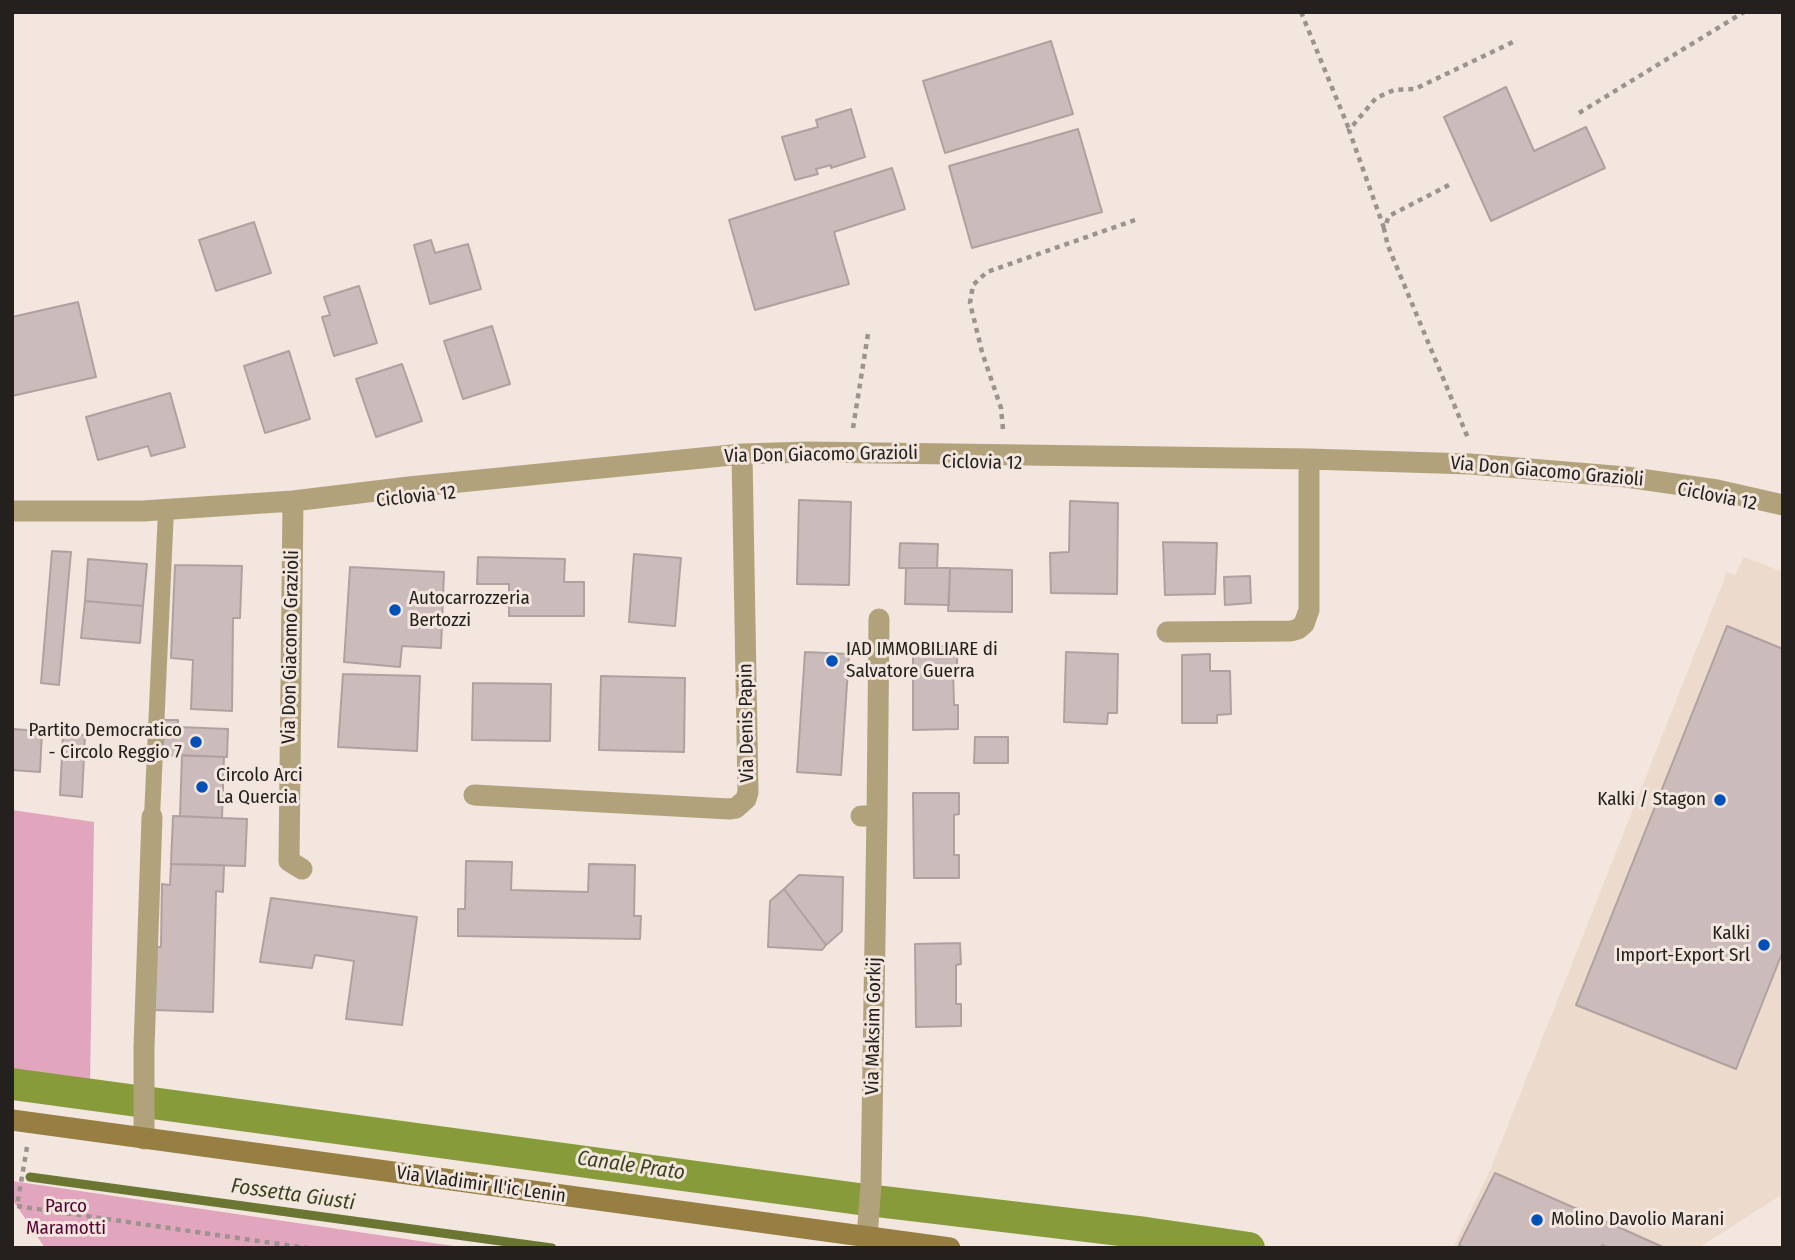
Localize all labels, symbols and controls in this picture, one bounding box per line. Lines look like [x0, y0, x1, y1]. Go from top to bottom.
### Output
street label: Via Don Giacomo Grazioli [724, 442, 918, 468]
street label: Ciclovia 12 [942, 451, 1022, 475]
street label: Via Don Giacomo Grazioli [1449, 452, 1645, 492]
street label: Ciclovia 12 [1675, 478, 1759, 516]
street label: Ciclovia 12 [375, 481, 457, 513]
street label: Via Don Giacomo Grazioli [278, 550, 304, 744]
place label: Autocarrozzeria Bertozzi [409, 588, 530, 632]
marker: Autocarrozzeria Bertozzi [387, 602, 403, 618]
place label: IAD IMMOBILIARE di Salvatore Guerra [846, 639, 998, 683]
marker: IAD IMMOBILIARE di Salvatore Guerra [824, 653, 840, 669]
street label: Via Denis Papin [735, 663, 759, 783]
place label: Partito Democratico - Circolo Reggio 7 [28, 720, 182, 764]
marker: Partito Democratico - Circolo Reggio 7 [188, 734, 204, 750]
place label: Circolo Arci La Quercia [216, 765, 303, 809]
marker: Circolo Arci La Quercia [194, 779, 210, 795]
place label: Kalki / Stagon [1597, 789, 1706, 811]
marker: Kalki / Stagon [1712, 792, 1728, 808]
place label: Kalki Import-Export Srl [1615, 923, 1750, 967]
marker: Kalki Import-Export Srl [1756, 937, 1772, 953]
street label: Via Maksim Gorkij [861, 957, 887, 1095]
water label: Canale Prato [576, 1146, 686, 1186]
street label: Via Vladimir Il'ic Lenin [395, 1162, 567, 1208]
water label: Fossetta Giusti [229, 1174, 357, 1216]
park label: Parco Maramotti [26, 1196, 106, 1240]
place label: Molino Davolio Marani [1551, 1209, 1724, 1231]
marker: Molino Davolio Marani [1529, 1212, 1545, 1228]

